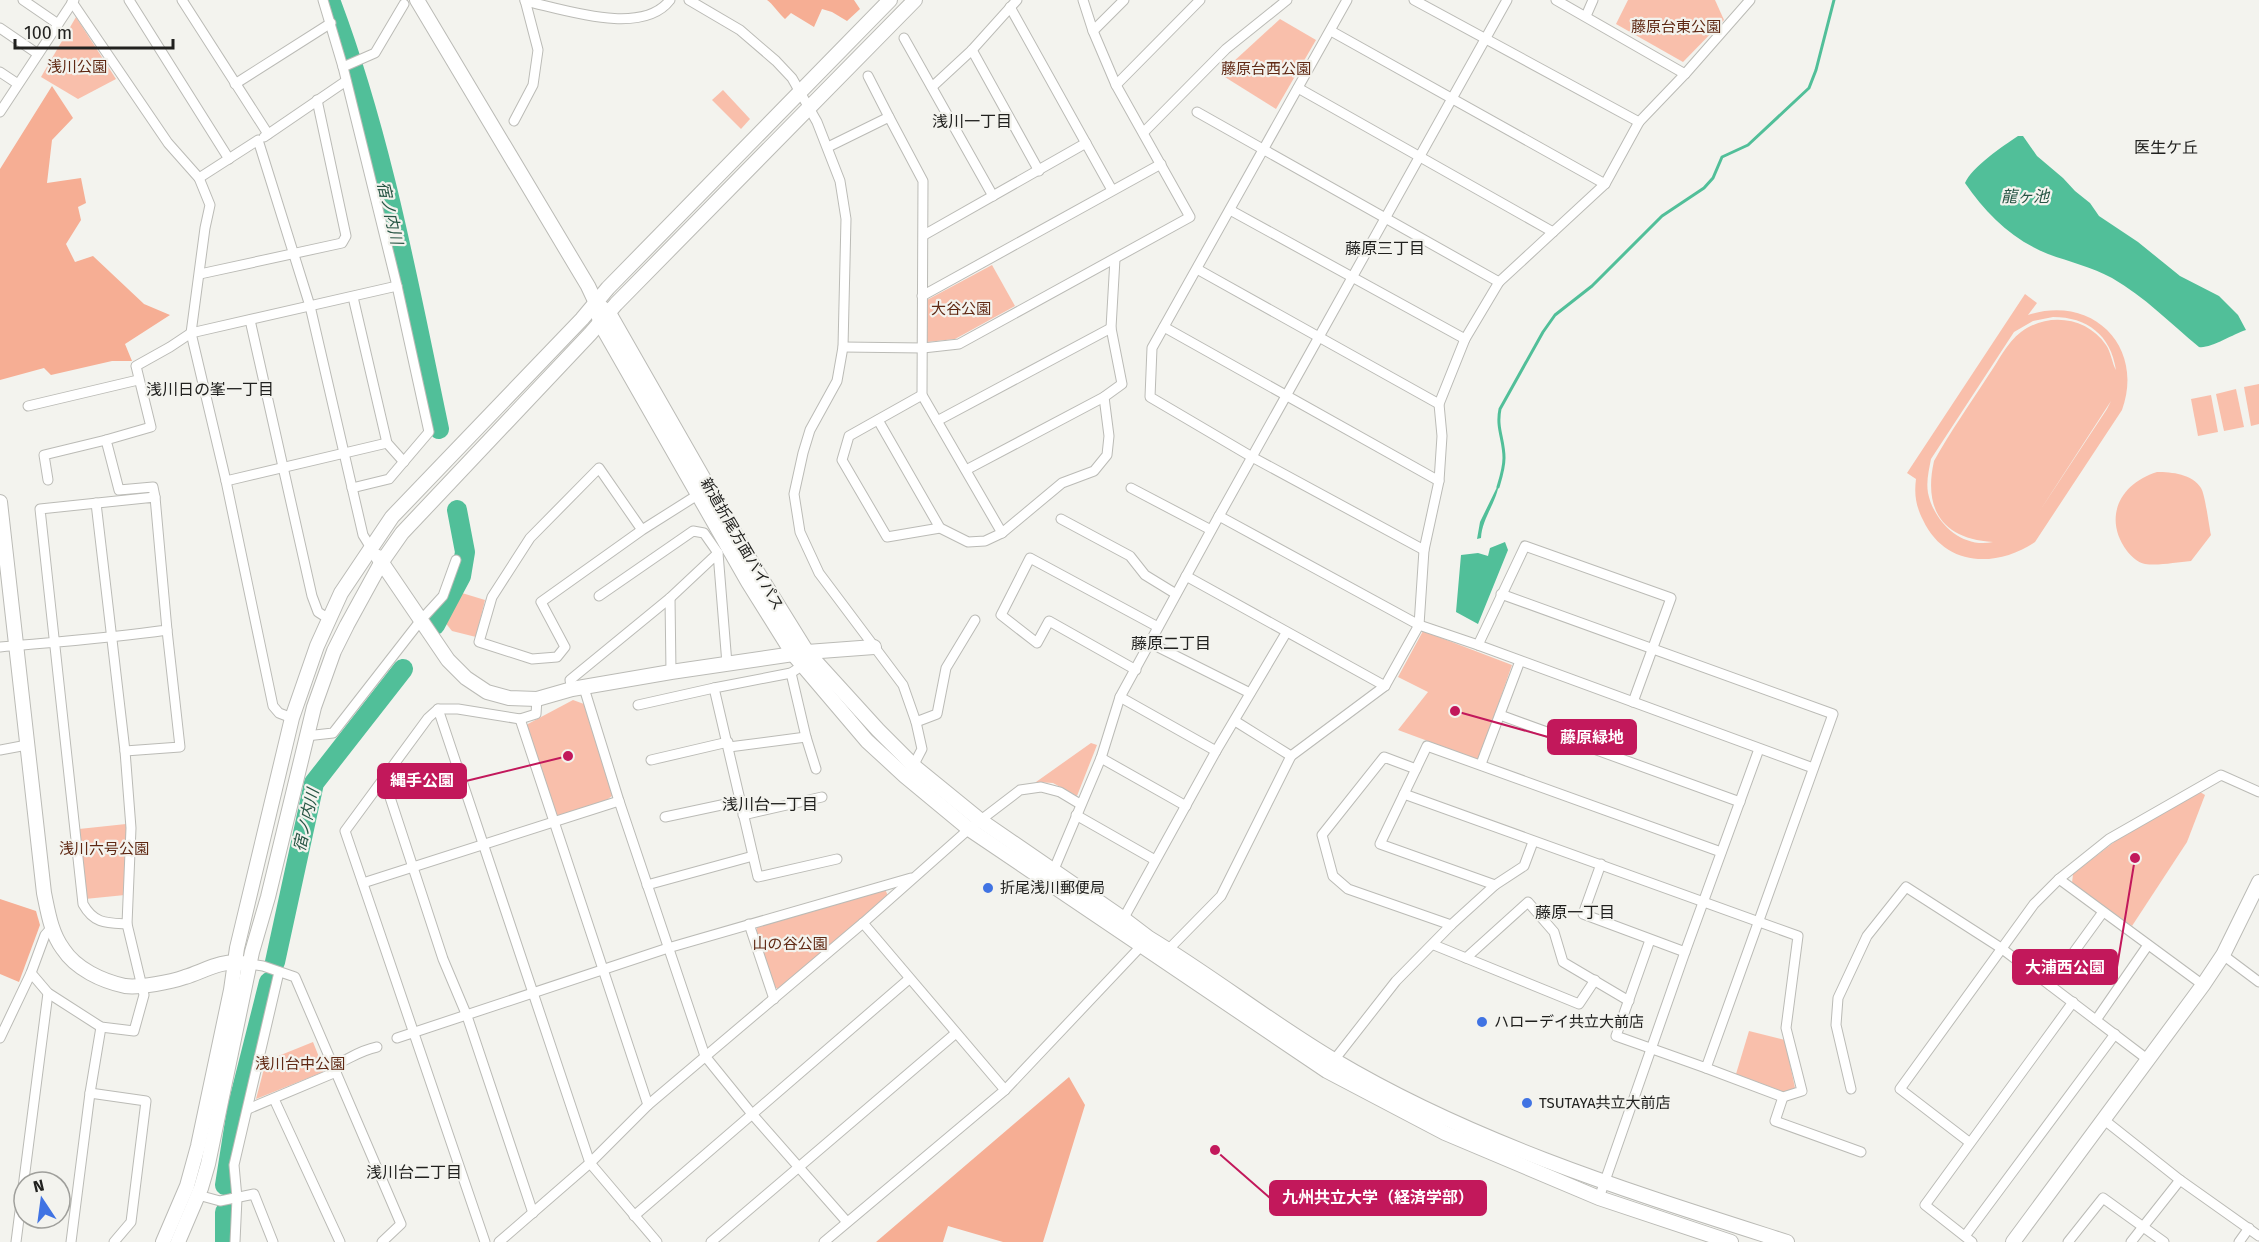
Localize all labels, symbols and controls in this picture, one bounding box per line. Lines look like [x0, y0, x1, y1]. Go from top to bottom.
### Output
scale bar [15, 12, 172, 50]
park label: 藤原台東公園 [1631, 18, 1721, 36]
text: 100 m [24, 22, 72, 44]
park label: 浅川公園 [47, 58, 107, 76]
park label: 藤原台西公園 [1221, 60, 1311, 78]
district label: 浅川一丁目 [932, 112, 1012, 131]
district label: 医生ケ丘 [2134, 138, 2198, 157]
water label: 宿ノ内川 [374, 180, 407, 248]
water label: 龍ヶ池 [2001, 187, 2051, 206]
district label: 藤原三丁目 [1345, 239, 1425, 258]
park label: 大谷公園 [931, 300, 991, 318]
district label: 浅川日の峯一丁目 [146, 380, 274, 399]
street label: 新道折尾方面バイパス [697, 475, 787, 613]
district label: 藤原二丁目 [1131, 634, 1211, 653]
callout: 藤原緑地 [1548, 720, 1636, 754]
text: 藤原緑地 [1560, 728, 1624, 747]
callout: 縄手公園 [378, 764, 466, 798]
text: 縄手公園 [390, 771, 454, 790]
water label: 宿ノ内川 [290, 785, 323, 853]
district label: 浅川台一丁目 [722, 795, 818, 814]
park label: 浅川六号公園 [59, 840, 149, 858]
place label: 折尾浅川郵便局 [1000, 879, 1105, 897]
marker: 折尾浅川郵便局 [981, 881, 995, 895]
district label: 藤原一丁目 [1535, 903, 1615, 922]
park label: 山の谷公園 [752, 935, 828, 953]
callout: 大浦西公園 [2013, 950, 2117, 984]
text: 大浦西公園 [2025, 958, 2105, 977]
place label: ハローデイ共立大前店 [1494, 1013, 1644, 1031]
marker: ハローデイ共立大前店 [1475, 1015, 1489, 1029]
park label: 浅川台中公園 [255, 1055, 345, 1073]
place label: TSUTAYA共立大前店 [1539, 1094, 1671, 1112]
marker: TSUTAYA共立大前店 [1520, 1096, 1534, 1110]
district label: 浅川台二丁目 [366, 1163, 462, 1182]
north arrow [12, 1170, 72, 1230]
text: N [31, 1175, 46, 1196]
callout: 九州共立大学（経済学部） [1270, 1181, 1486, 1215]
text: 九州共立大学（経済学部） [1282, 1188, 1474, 1207]

